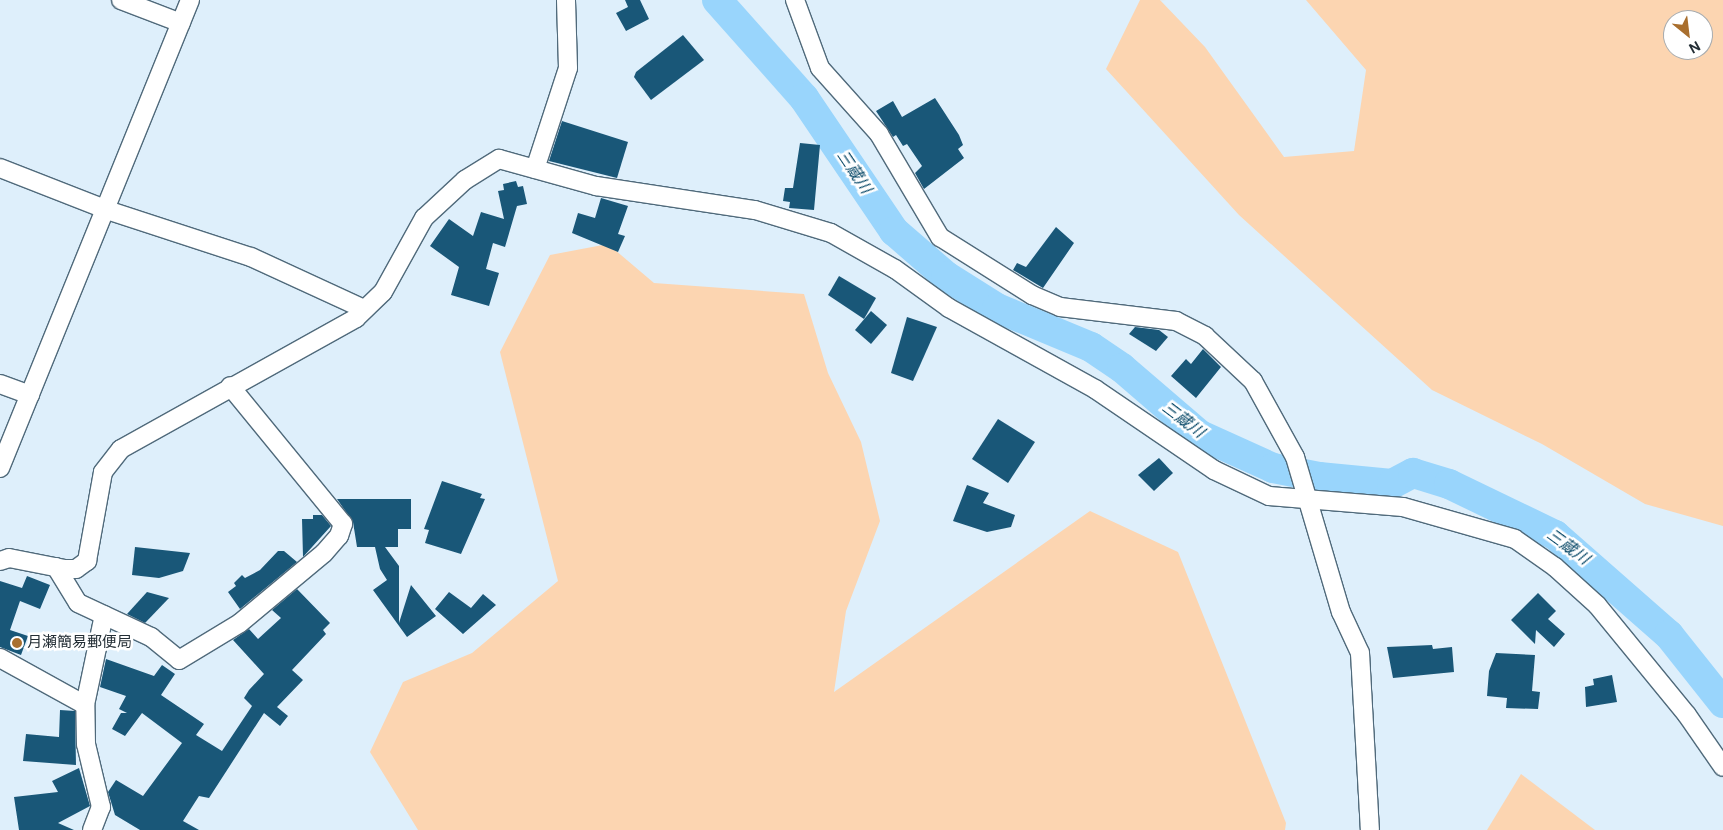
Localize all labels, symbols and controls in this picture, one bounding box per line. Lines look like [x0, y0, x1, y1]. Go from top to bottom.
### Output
north arrow [1663, 10, 1713, 60]
text: N [1686, 37, 1704, 58]
water label: 三蔵川 [833, 147, 875, 197]
water label: 三蔵川 [1158, 398, 1208, 442]
water label: 三蔵川 [1543, 525, 1593, 569]
place label: 月瀬簡易郵便局 [27, 634, 132, 652]
marker: 月瀬簡易郵便局 [11, 637, 23, 649]

